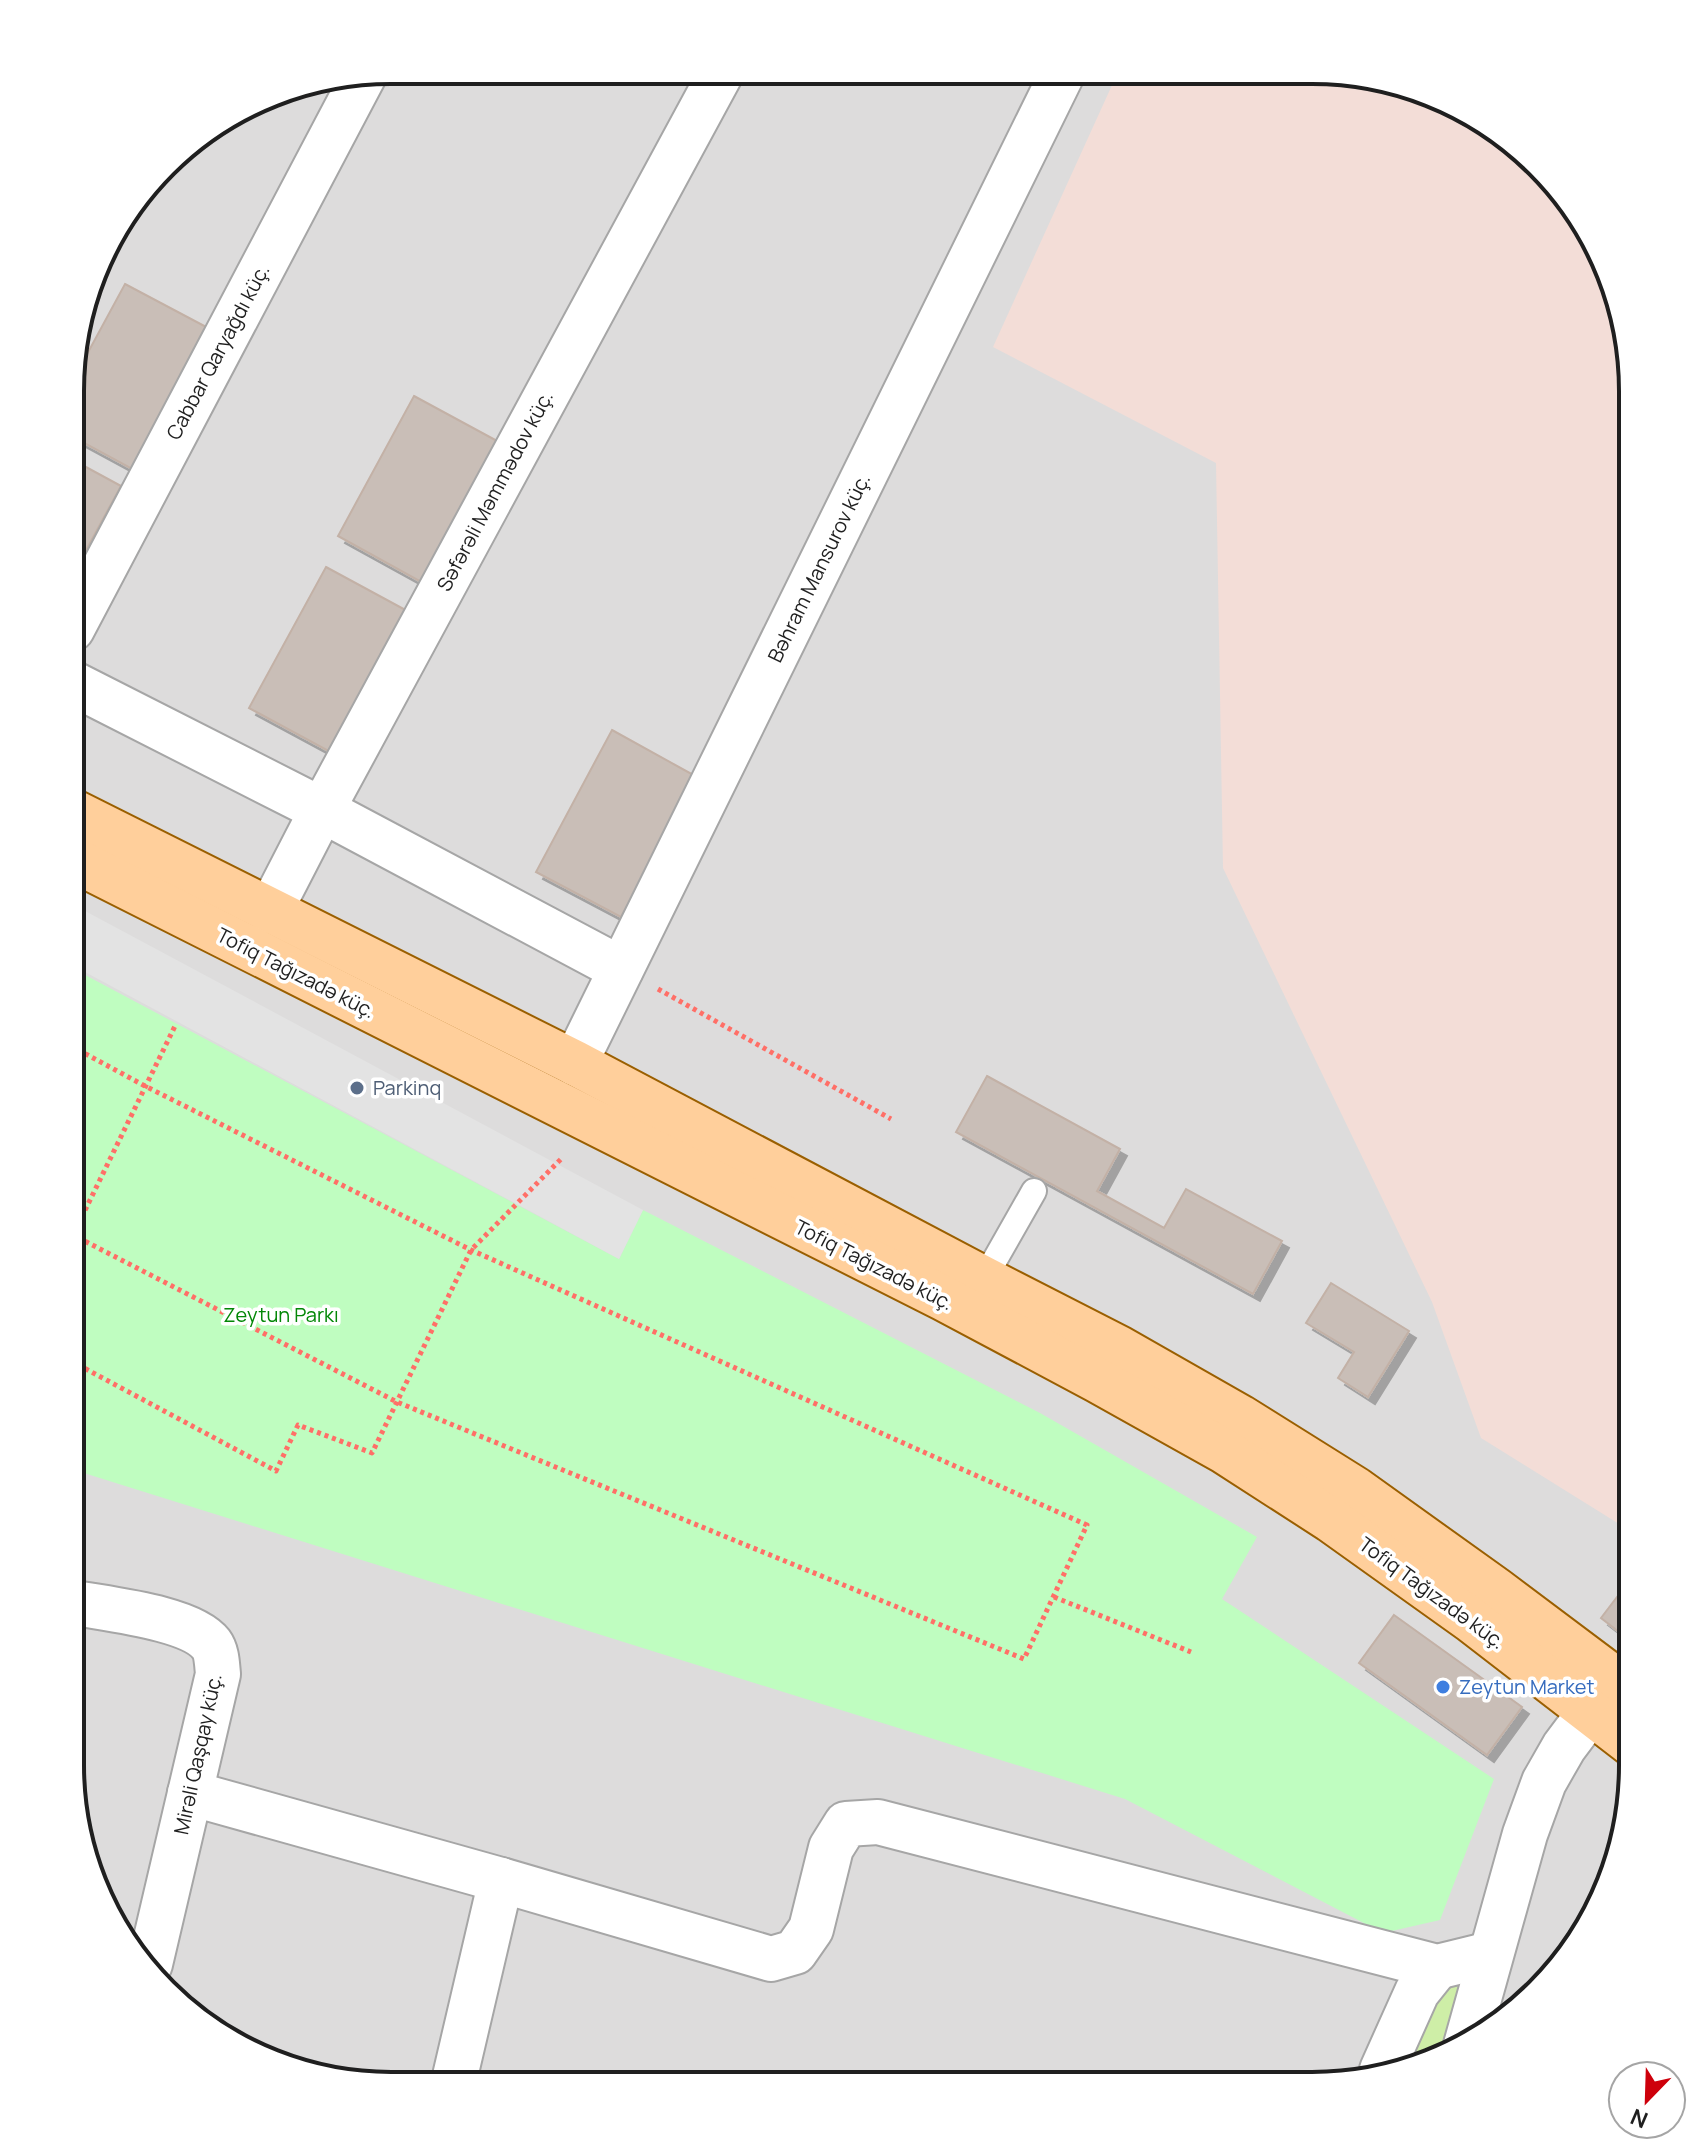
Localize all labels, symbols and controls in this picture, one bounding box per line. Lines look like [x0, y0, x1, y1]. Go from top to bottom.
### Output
street label: Cabbar Qaryağdı küç. [160, 259, 275, 444]
street label: Səfərəli Məmmədov küç. [430, 386, 559, 596]
street label: Bəhram Mansurov küç. [761, 469, 876, 667]
street label: Tofiq Tağızadə küç. [212, 921, 380, 1024]
place label: Parkinq [373, 1074, 441, 1101]
marker: Parkinq [348, 1079, 366, 1097]
street label: Tofiq Tağızadə küç. [790, 1213, 958, 1316]
park label: Zeytun Parkı [223, 1301, 339, 1328]
street label: Tofiq Tağızadə küç. [1354, 1530, 1511, 1655]
street label: Mirəli Qaşqay küç. [167, 1671, 228, 1837]
place label: Zeytun Market [1459, 1673, 1594, 1700]
marker: Zeytun Market [1434, 1678, 1452, 1696]
north arrow [1607, 2060, 1687, 2140]
text: N [1626, 2102, 1652, 2135]

